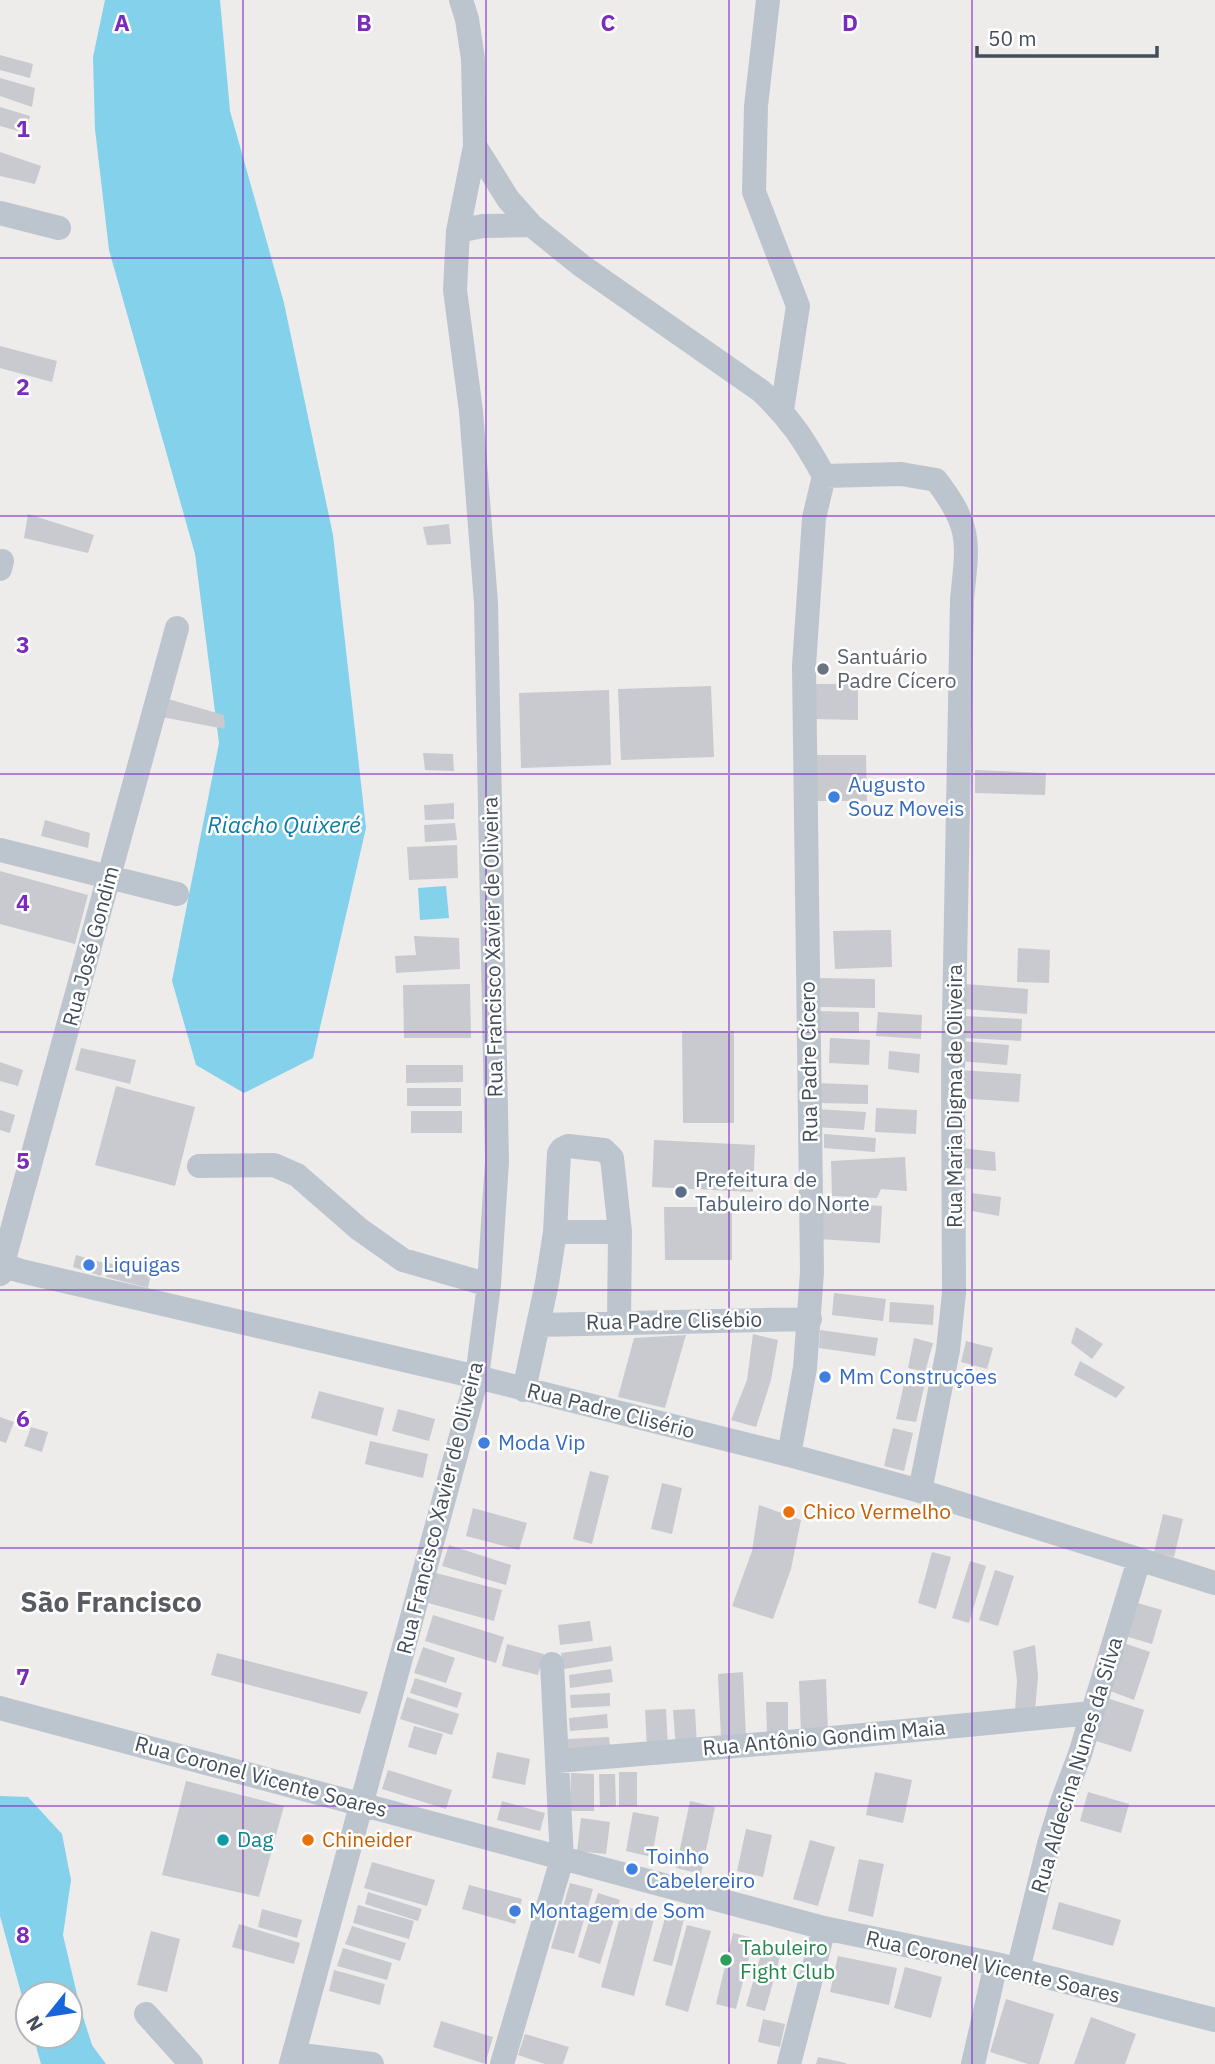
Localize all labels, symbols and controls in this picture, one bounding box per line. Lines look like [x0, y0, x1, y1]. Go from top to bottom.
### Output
text: A [114, 7, 130, 37]
text: B [356, 7, 372, 37]
text: C [601, 7, 616, 37]
text: D [842, 7, 858, 37]
scale bar [977, 14, 1157, 58]
text: 50 m [988, 24, 1037, 52]
text: 1 [16, 113, 30, 143]
text: 2 [16, 371, 30, 401]
text: 3 [16, 629, 30, 659]
place label: Santuário Padre Cícero [837, 642, 957, 694]
marker: Santuário Padre Cícero [815, 661, 831, 677]
place label: Augusto Souz Moveis [848, 770, 964, 822]
marker: Augusto Souz Moveis [826, 789, 842, 805]
street label: Rua Francisco Xavier de Oliveira [475, 797, 509, 1098]
water label: Riacho Quixeré [207, 809, 361, 839]
street label: Rua José Gondim [55, 863, 125, 1029]
text: 4 [16, 887, 30, 917]
street label: Rua Maria Digma de Oliveira [940, 964, 968, 1228]
street label: Rua Padre Cícero [793, 981, 823, 1143]
text: 5 [16, 1145, 30, 1175]
place label: Prefeitura de Tabuleiro do Norte [695, 1165, 870, 1217]
marker: Prefeitura de Tabuleiro do Norte [673, 1184, 689, 1200]
place label: Liquigas [103, 1250, 181, 1278]
marker: Liquigas [81, 1257, 97, 1273]
street label: Rua Padre Clisébio [586, 1304, 762, 1336]
street label: Rua Francisco Xavier de Oliveira [389, 1359, 489, 1657]
place label: Mm Construções [839, 1362, 997, 1390]
marker: Mm Construções [817, 1369, 833, 1385]
street label: Rua Padre Clisério [524, 1376, 698, 1444]
text: 6 [16, 1403, 30, 1433]
place label: Moda Vip [498, 1428, 585, 1456]
marker: Moda Vip [476, 1435, 492, 1451]
place label: Chico Vermelho [803, 1497, 951, 1525]
marker: Chico Vermelho [781, 1504, 797, 1520]
district label: São Francisco [20, 1583, 202, 1620]
street label: Rua Aldecina Nunes da Silva [1024, 1633, 1128, 1896]
text: 7 [16, 1661, 30, 1691]
street label: Rua Antônio Gondim Maia [701, 1712, 946, 1762]
street label: Rua Coronel Vicente Soares [132, 1729, 390, 1823]
place label: Dag [237, 1825, 273, 1853]
place label: Chineider [322, 1825, 413, 1853]
marker: Dag [215, 1832, 231, 1848]
marker: Chineider [300, 1832, 316, 1848]
place label: Toinho Cabelereiro [646, 1842, 755, 1894]
marker: Toinho Cabelereiro [624, 1861, 640, 1877]
place label: Montagem de Som [529, 1896, 705, 1924]
marker: Montagem de Som [507, 1903, 523, 1919]
text: 8 [16, 1919, 30, 1949]
street label: Rua Coronel Vicente Soares [863, 1923, 1123, 2009]
place label: Tabuleiro Fight Club [740, 1933, 835, 1985]
marker: Tabuleiro Fight Club [718, 1952, 734, 1968]
north arrow [14, 1980, 84, 2050]
text: N [20, 2012, 48, 2035]

